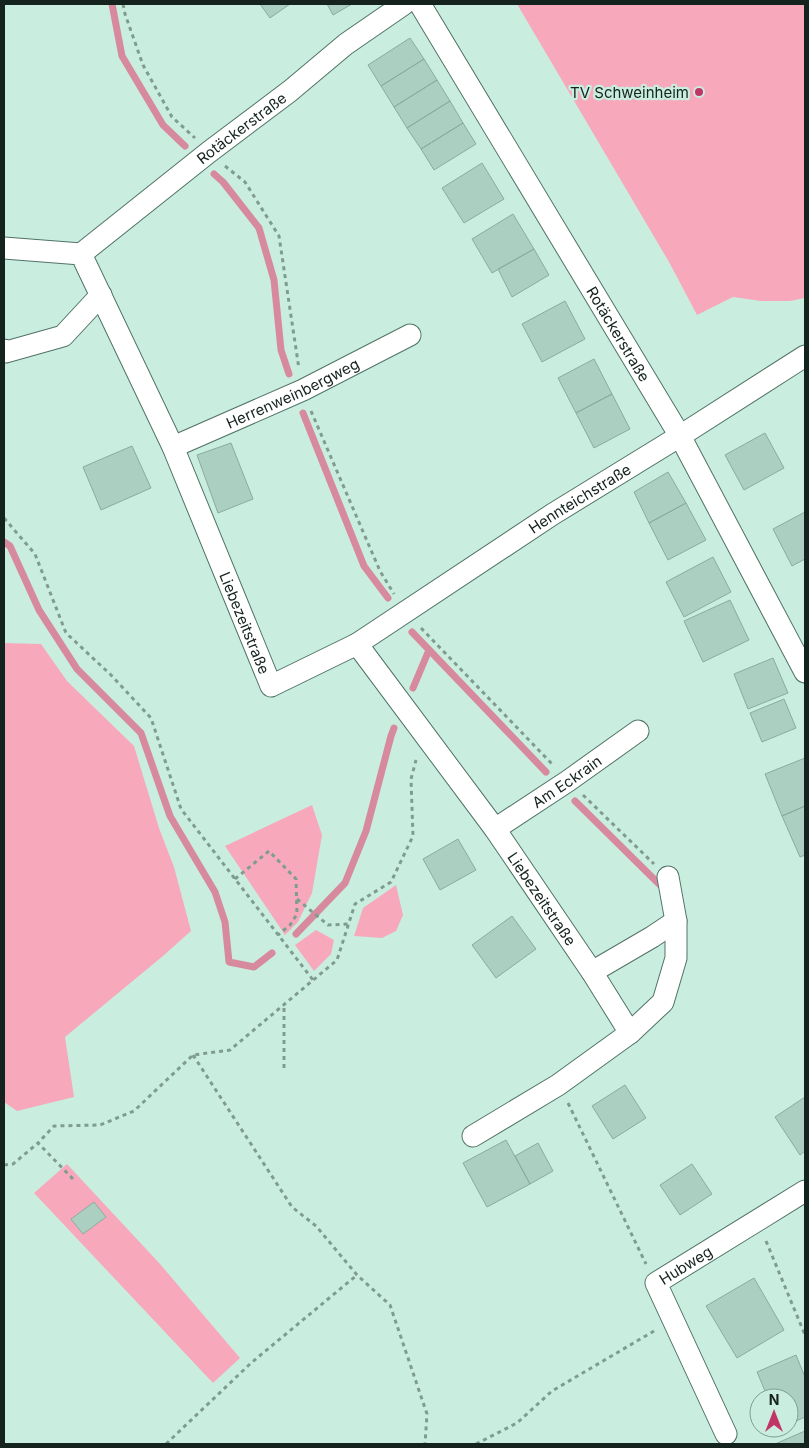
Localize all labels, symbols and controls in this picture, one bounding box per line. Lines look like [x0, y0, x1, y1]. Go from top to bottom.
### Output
place label: TV Schweinheim [570, 83, 689, 102]
marker: TV Schweinheim [693, 86, 705, 98]
street label: Rotäckerstraße [193, 88, 290, 168]
street label: Rotäckerstraße [583, 283, 654, 385]
street label: Herrenweinbergweg [223, 353, 362, 432]
street label: Hennteichstraße [525, 459, 634, 537]
street label: Liebezeitstraße [216, 569, 274, 677]
street label: Am Eckrain [528, 751, 605, 812]
street label: Liebezeitstraße [504, 848, 581, 949]
street label: Hubweg [655, 1241, 715, 1288]
north arrow [749, 1388, 799, 1438]
text: N [769, 1391, 779, 1408]

